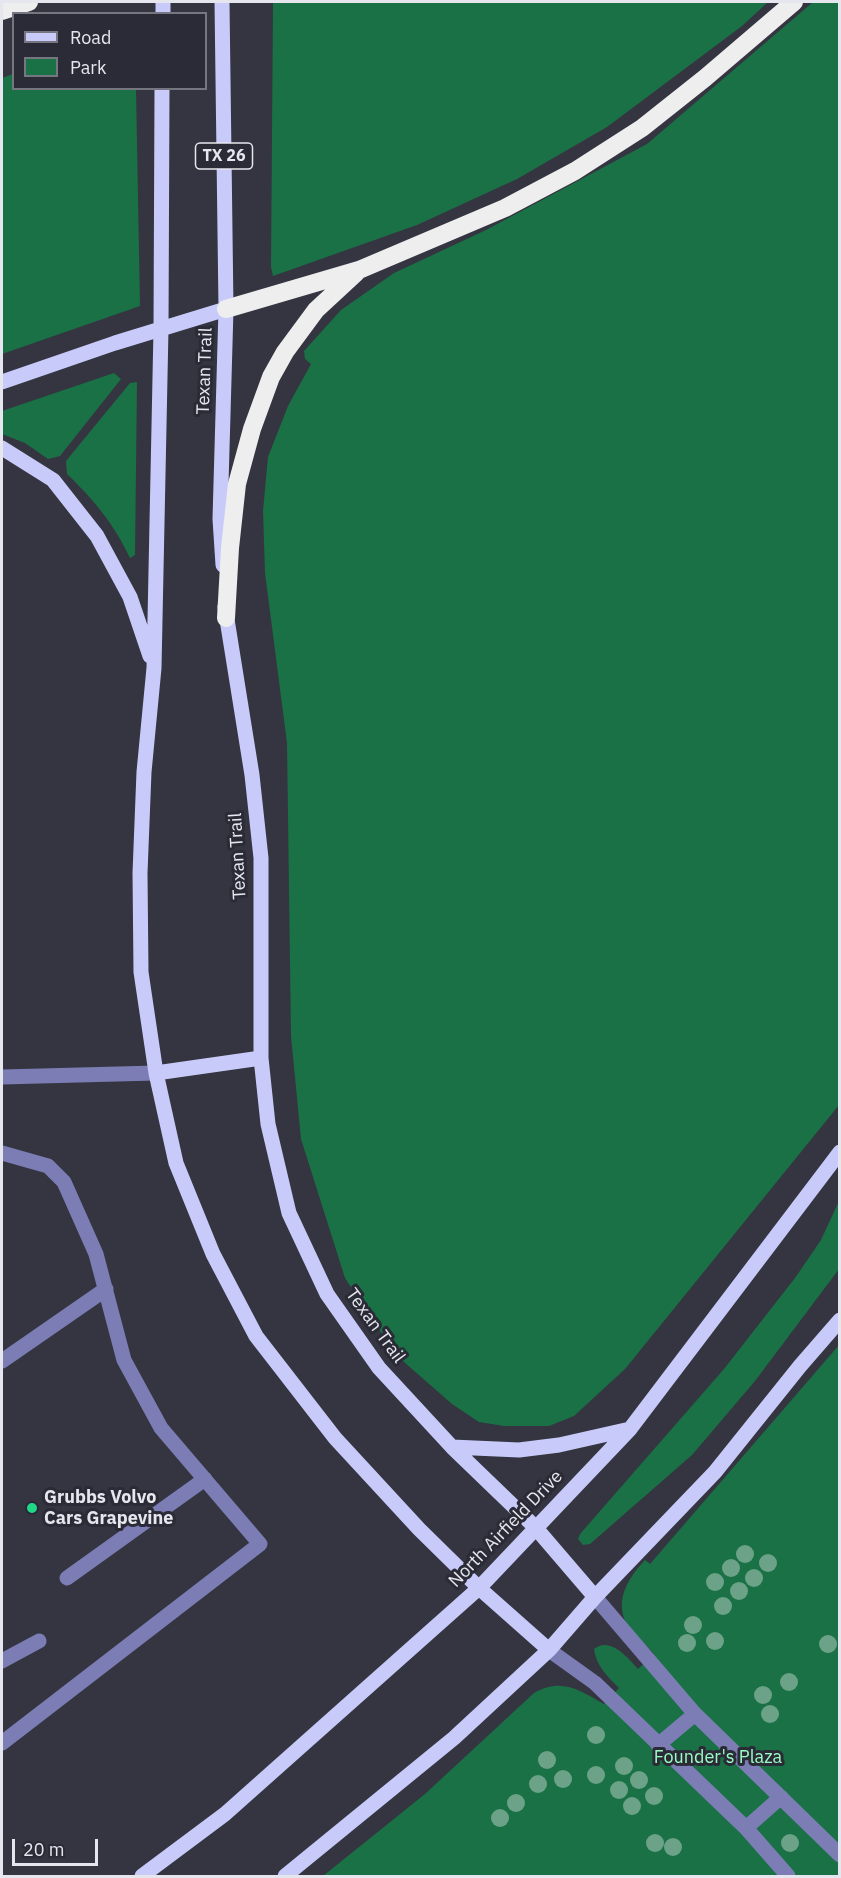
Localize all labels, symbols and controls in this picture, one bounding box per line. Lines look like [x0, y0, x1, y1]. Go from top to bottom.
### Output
legend [12, 12, 207, 90]
text: Road [70, 26, 111, 49]
text: Park [70, 56, 106, 79]
road number: TX 26 [196, 143, 252, 169]
street label: Texan Trail [193, 327, 217, 415]
street label: Texan Trail [225, 812, 251, 900]
street label: Texan Trail [341, 1284, 409, 1368]
street label: North Airfield Drive [445, 1466, 567, 1592]
place label: Grubbs Volvo Cars Grapevine [44, 1487, 173, 1530]
marker: Grubbs Volvo Cars Grapevine [25, 1501, 39, 1515]
park label: Founder's Plaza [654, 1747, 782, 1769]
scale bar [15, 1827, 100, 1865]
text: 20 m [23, 1838, 65, 1861]

